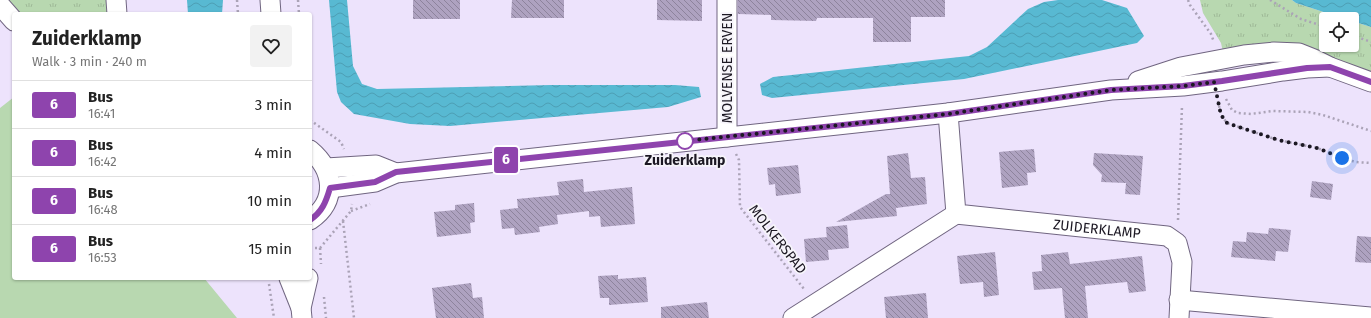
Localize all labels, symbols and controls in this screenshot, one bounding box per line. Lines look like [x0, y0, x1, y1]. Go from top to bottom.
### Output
map controls [1319, 12, 1359, 52]
button: locate [1319, 12, 1359, 52]
street label: MOLVENSE ERVEN [719, 13, 736, 123]
button: heart [250, 25, 292, 67]
text: Zuiderklamp [32, 27, 142, 50]
text: Walk · 3 min · 240 m [32, 54, 147, 69]
text: Bus [88, 88, 113, 106]
text: 6 [50, 96, 58, 113]
text: 3 min [255, 96, 292, 114]
text: 16:41 [88, 106, 115, 121]
marker: Zuiderklamp [676, 132, 694, 150]
text: Bus [88, 136, 113, 154]
text: 6 [50, 144, 58, 161]
text: 4 min [254, 144, 292, 162]
line badge: 6 [493, 147, 519, 173]
your location [1332, 148, 1352, 168]
text: 6 [502, 151, 510, 168]
place label: Zuiderklamp [645, 152, 725, 169]
text: 16:42 [88, 154, 117, 169]
text: Bus [88, 184, 113, 202]
text: 6 [50, 192, 58, 209]
text: 10 min [247, 192, 292, 210]
street label: MOLKERSPAD [745, 201, 810, 277]
text: 16:48 [88, 202, 118, 217]
street label: ZUIDERKLAMP [1052, 216, 1141, 242]
text: Bus [88, 232, 113, 250]
text: 6 [50, 240, 58, 257]
text: 15 min [248, 240, 292, 258]
text: 16:53 [88, 250, 117, 265]

